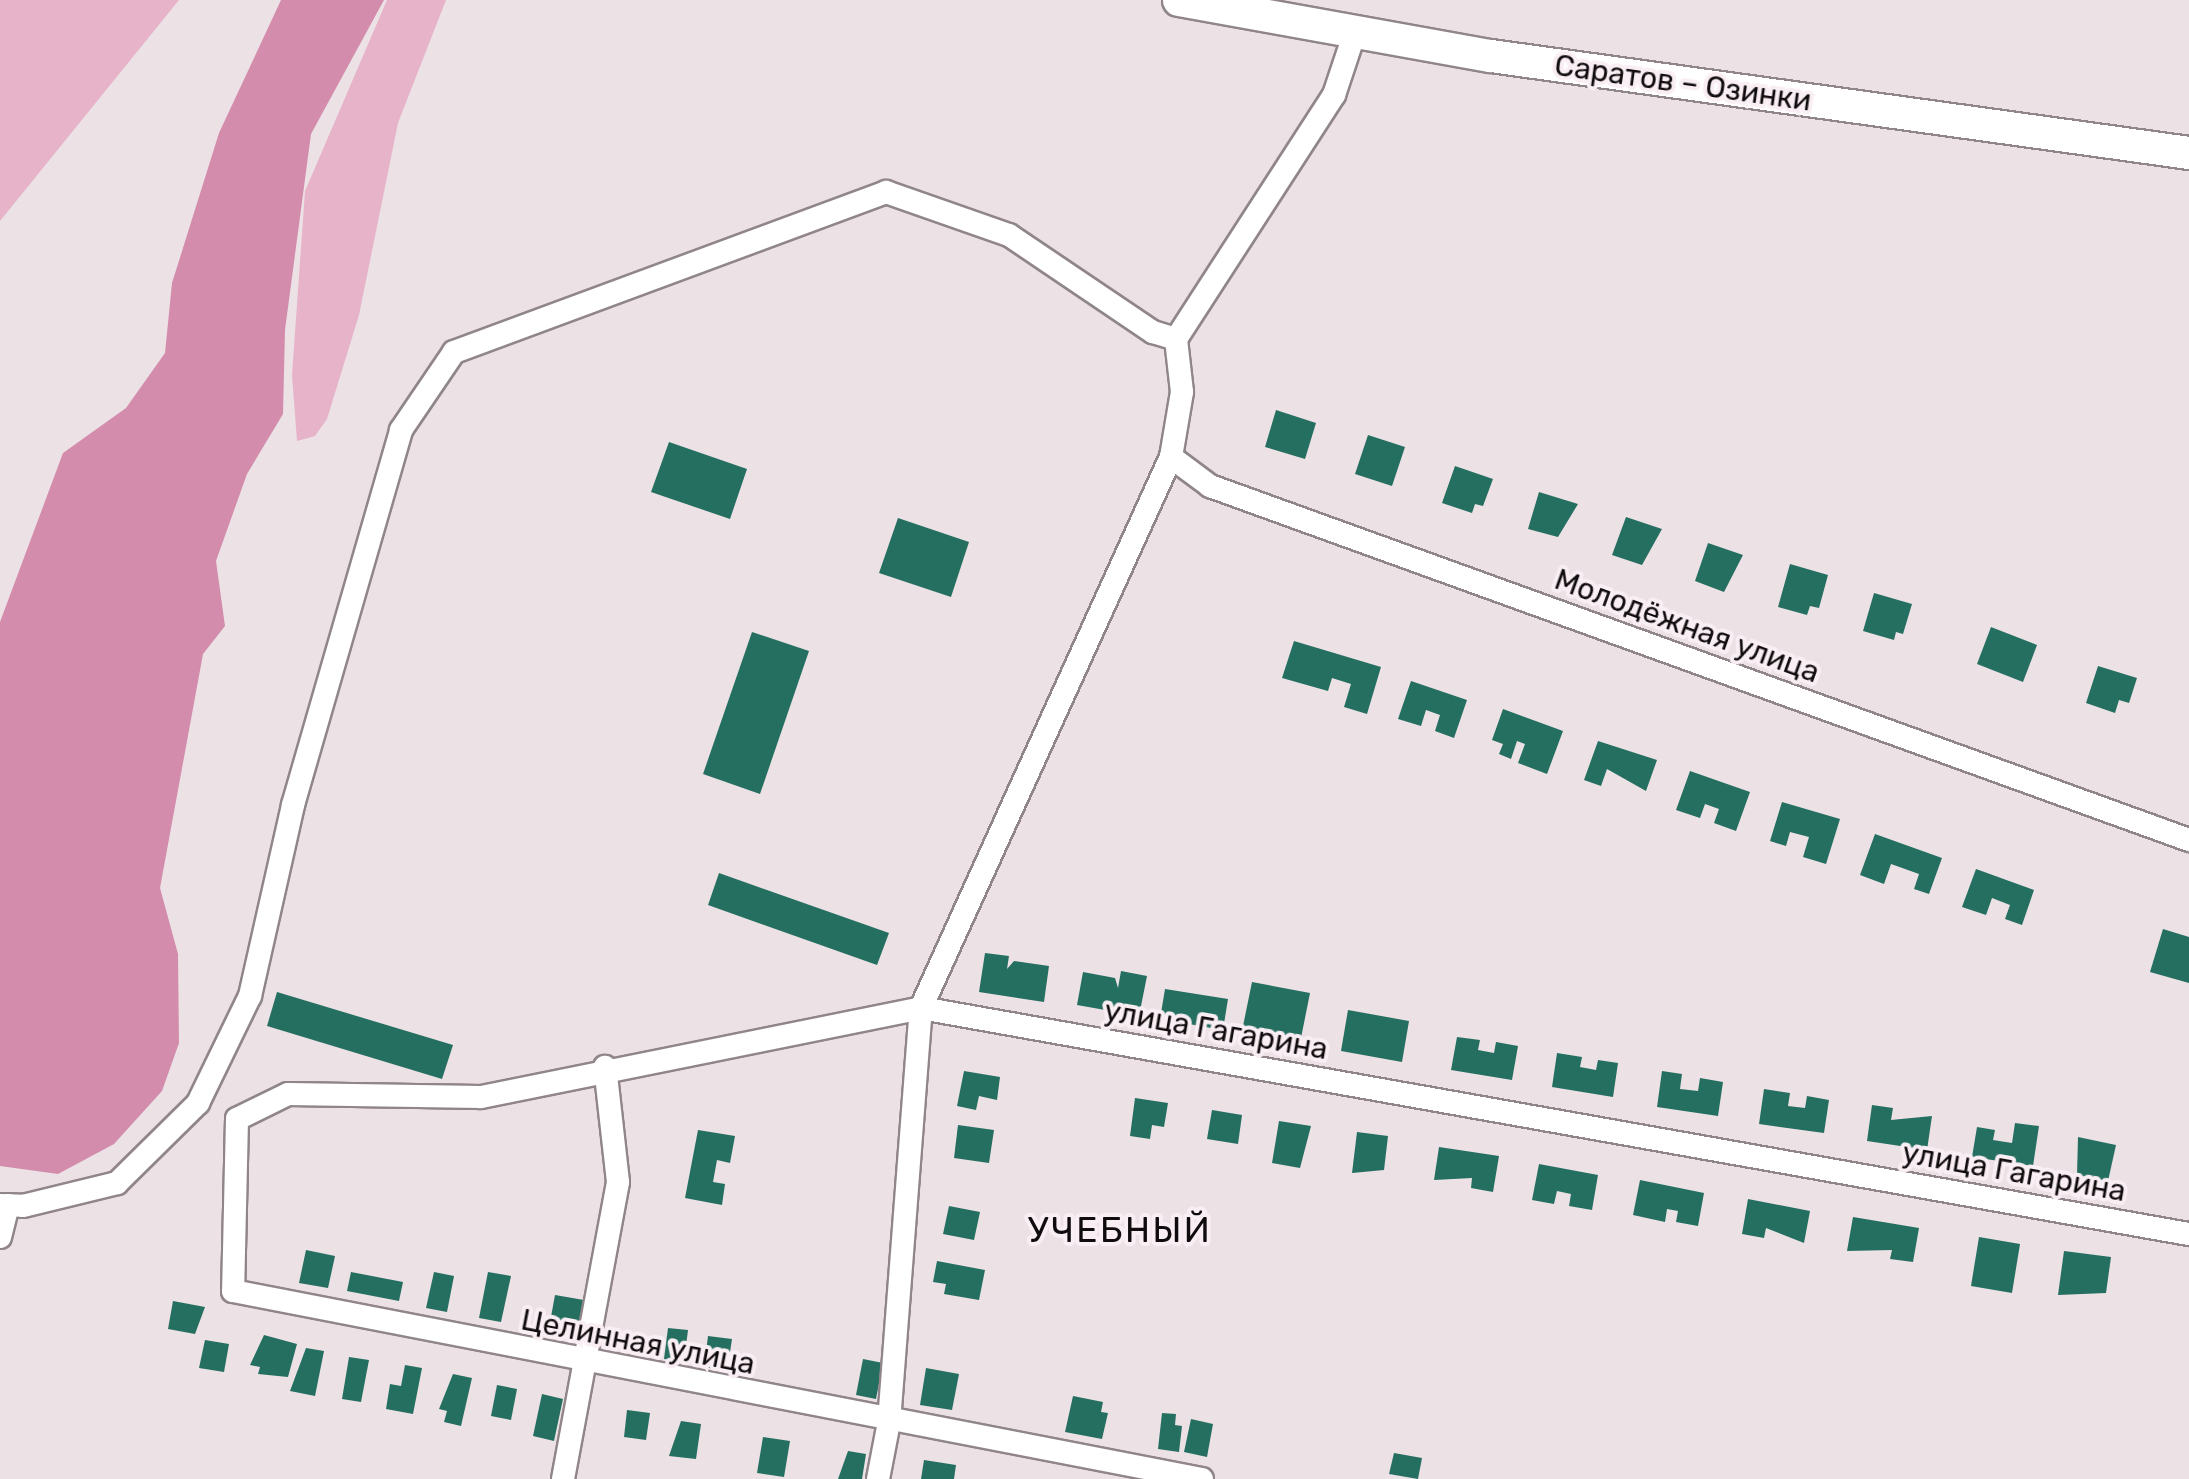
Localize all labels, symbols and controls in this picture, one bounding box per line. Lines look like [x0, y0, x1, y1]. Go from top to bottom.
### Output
street label: Саратов – Озинки [1552, 47, 1814, 119]
street label: Молодёжная улица [1550, 561, 1824, 691]
street label: улица Гагарина [1101, 993, 1331, 1067]
street label: улица Гагарина [1899, 1135, 2129, 1209]
district label: УЧЕБНЫЙ [1028, 1209, 1212, 1251]
street label: Целинная улица [518, 1302, 758, 1382]

